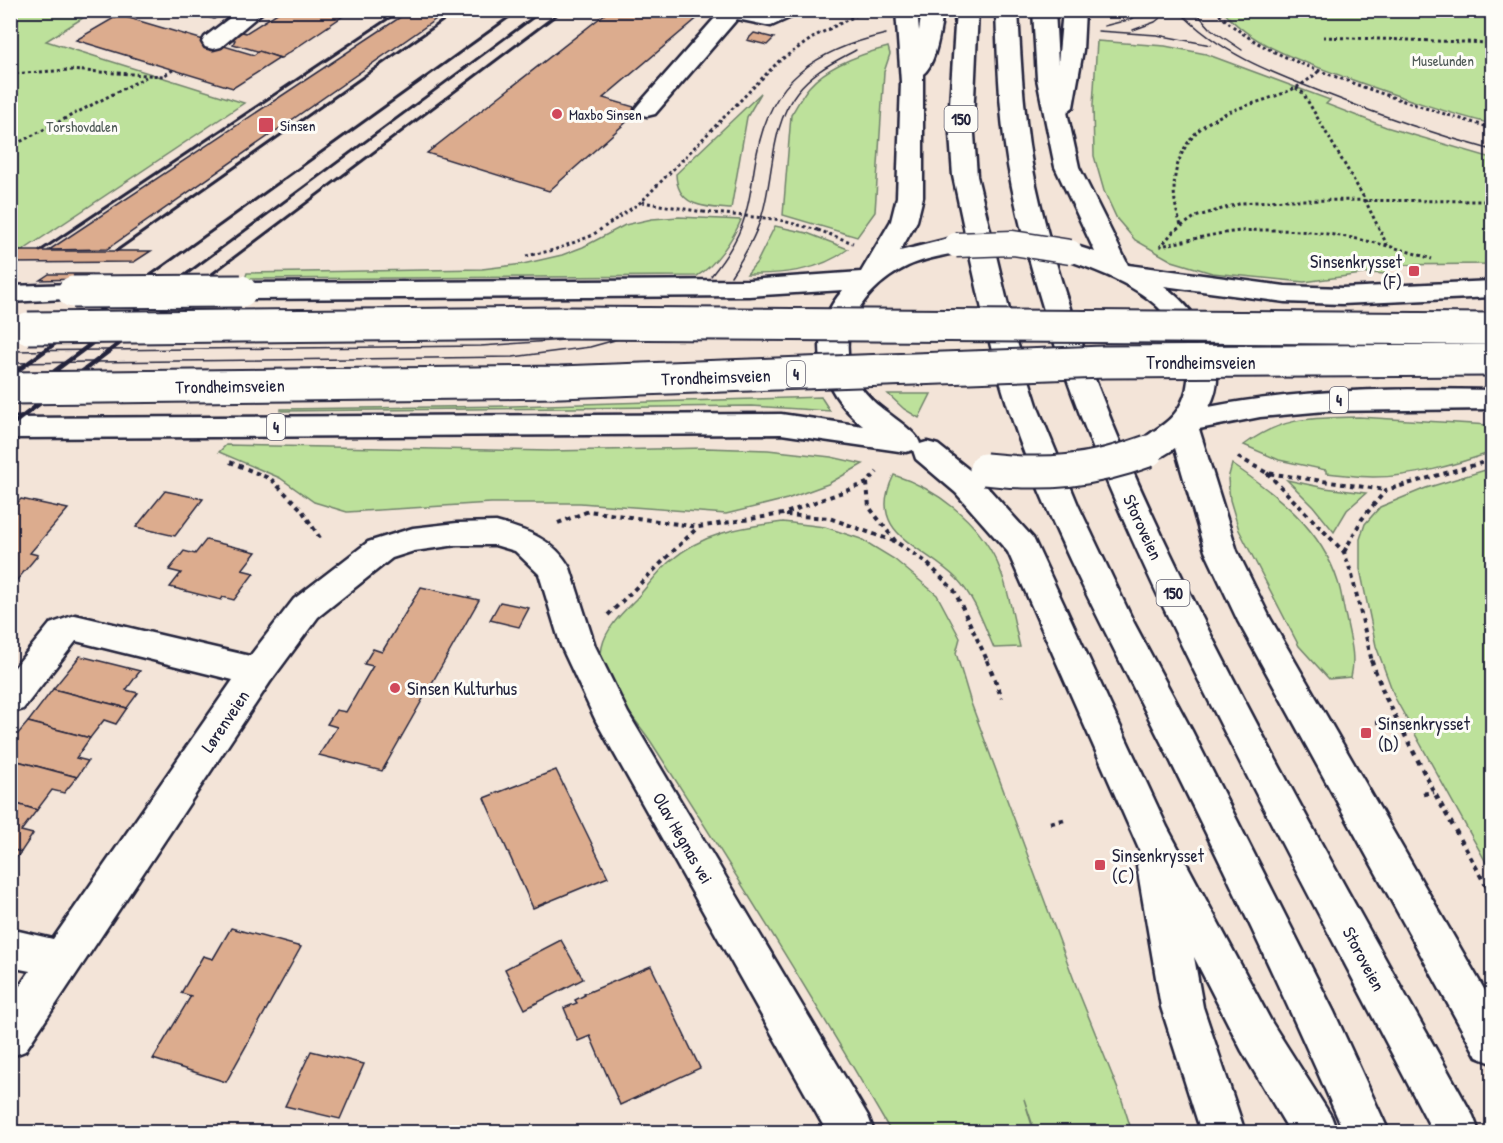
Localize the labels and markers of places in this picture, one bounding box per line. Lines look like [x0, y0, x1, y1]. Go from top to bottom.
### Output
place label: Maxbo Sinsen [569, 104, 642, 125]
marker: Maxbo Sinsen [550, 107, 564, 121]
place label: Sinsen [280, 115, 316, 136]
marker: Sinsen [257, 116, 275, 134]
place label: Sinsenkrysset (F) [1310, 249, 1403, 295]
marker: Sinsenkrysset (F) [1407, 264, 1421, 278]
place label: Sinsen Kulturhus [407, 676, 517, 701]
marker: Sinsen Kulturhus [388, 681, 402, 695]
place label: Sinsenkrysset (D) [1378, 711, 1471, 757]
marker: Sinsenkrysset (D) [1359, 726, 1373, 740]
place label: Sinsenkrysset (C) [1112, 843, 1205, 889]
marker: Sinsenkrysset (C) [1093, 858, 1107, 872]

